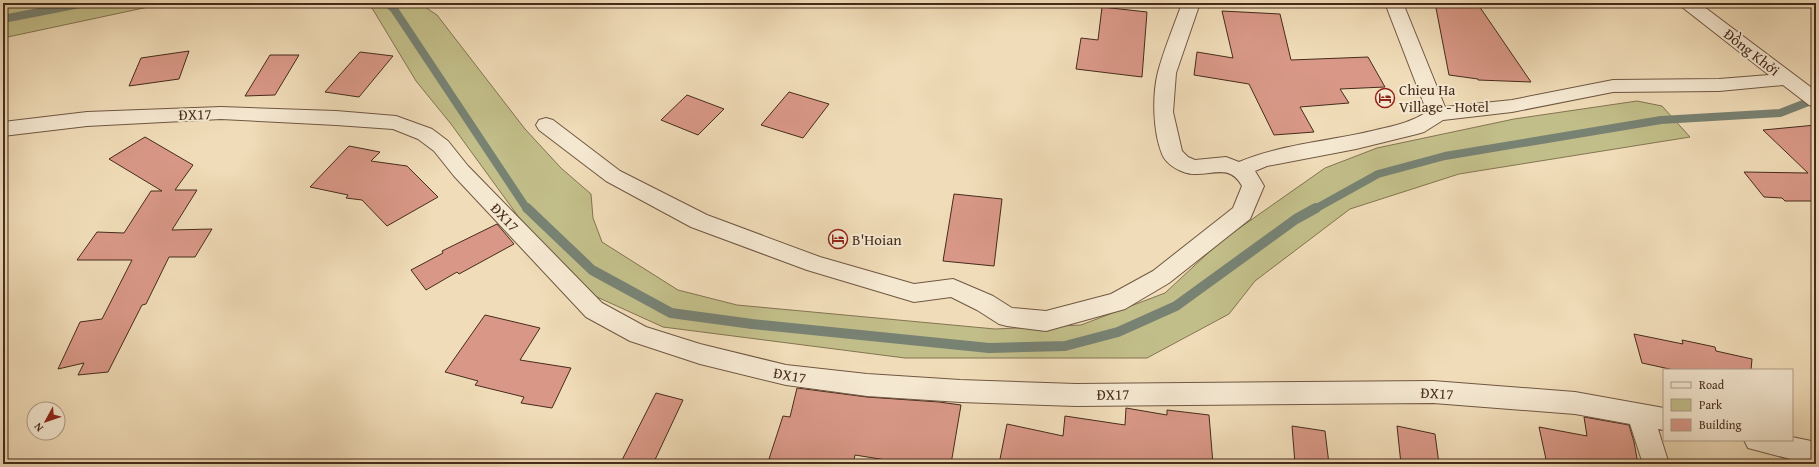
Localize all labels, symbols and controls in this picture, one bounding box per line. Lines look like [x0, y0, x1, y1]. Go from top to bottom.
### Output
street label: Đồng Khởi [1720, 23, 1784, 81]
place label: Chieu Ha Village - Hotel [1399, 79, 1489, 117]
hotel icon: Chieu Ha Village - Hotel [1374, 87, 1396, 109]
street label: ĐX17 [178, 103, 212, 125]
street label: ĐX17 [486, 198, 524, 236]
hotel icon: B'Hoian [827, 228, 849, 250]
place label: B'Hoian [852, 229, 902, 250]
street label: ĐX17 [772, 362, 808, 388]
legend [1663, 369, 1793, 441]
text: Road [1699, 376, 1725, 393]
street label: ĐX17 [1420, 382, 1454, 404]
street label: ĐX17 [1096, 383, 1130, 405]
text: Park [1699, 396, 1723, 413]
north arrow [26, 401, 66, 441]
text: Building [1699, 416, 1742, 433]
text: N [29, 419, 47, 435]

